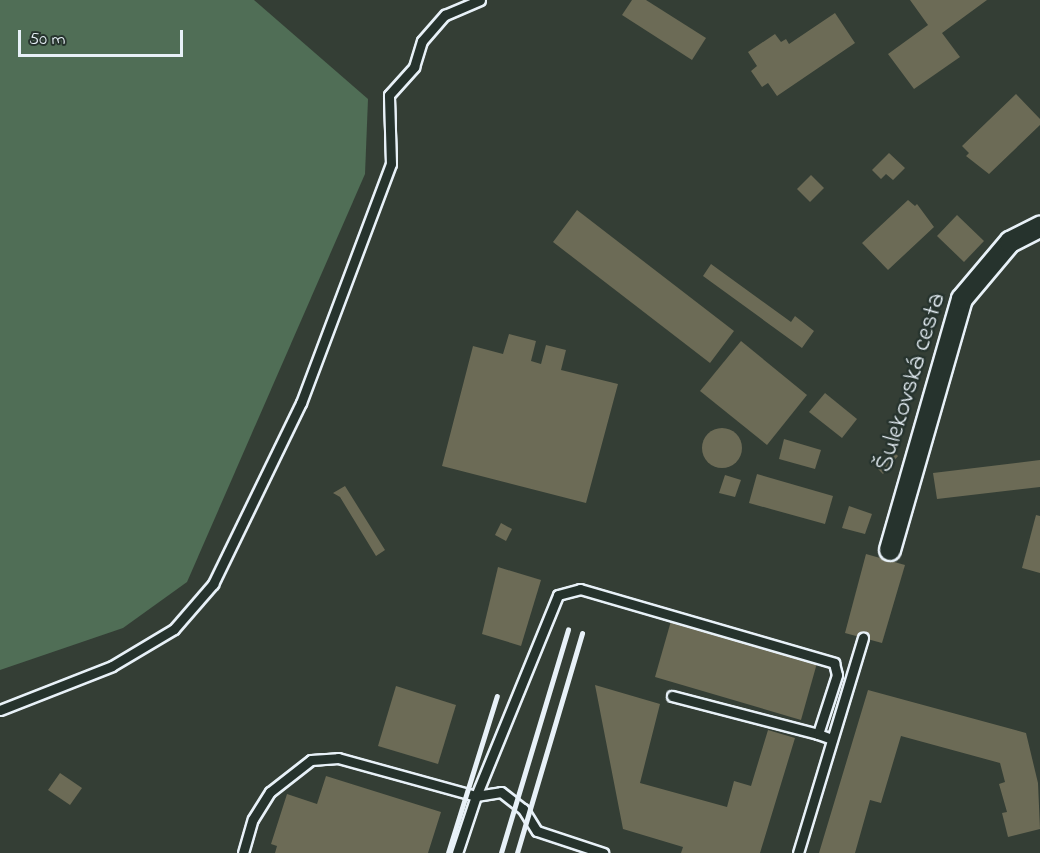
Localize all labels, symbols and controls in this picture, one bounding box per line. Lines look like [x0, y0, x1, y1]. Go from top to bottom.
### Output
scale bar [21, 18, 186, 56]
text: 50 m [29, 27, 66, 53]
street label: Šulekovská cesta [870, 290, 954, 476]

